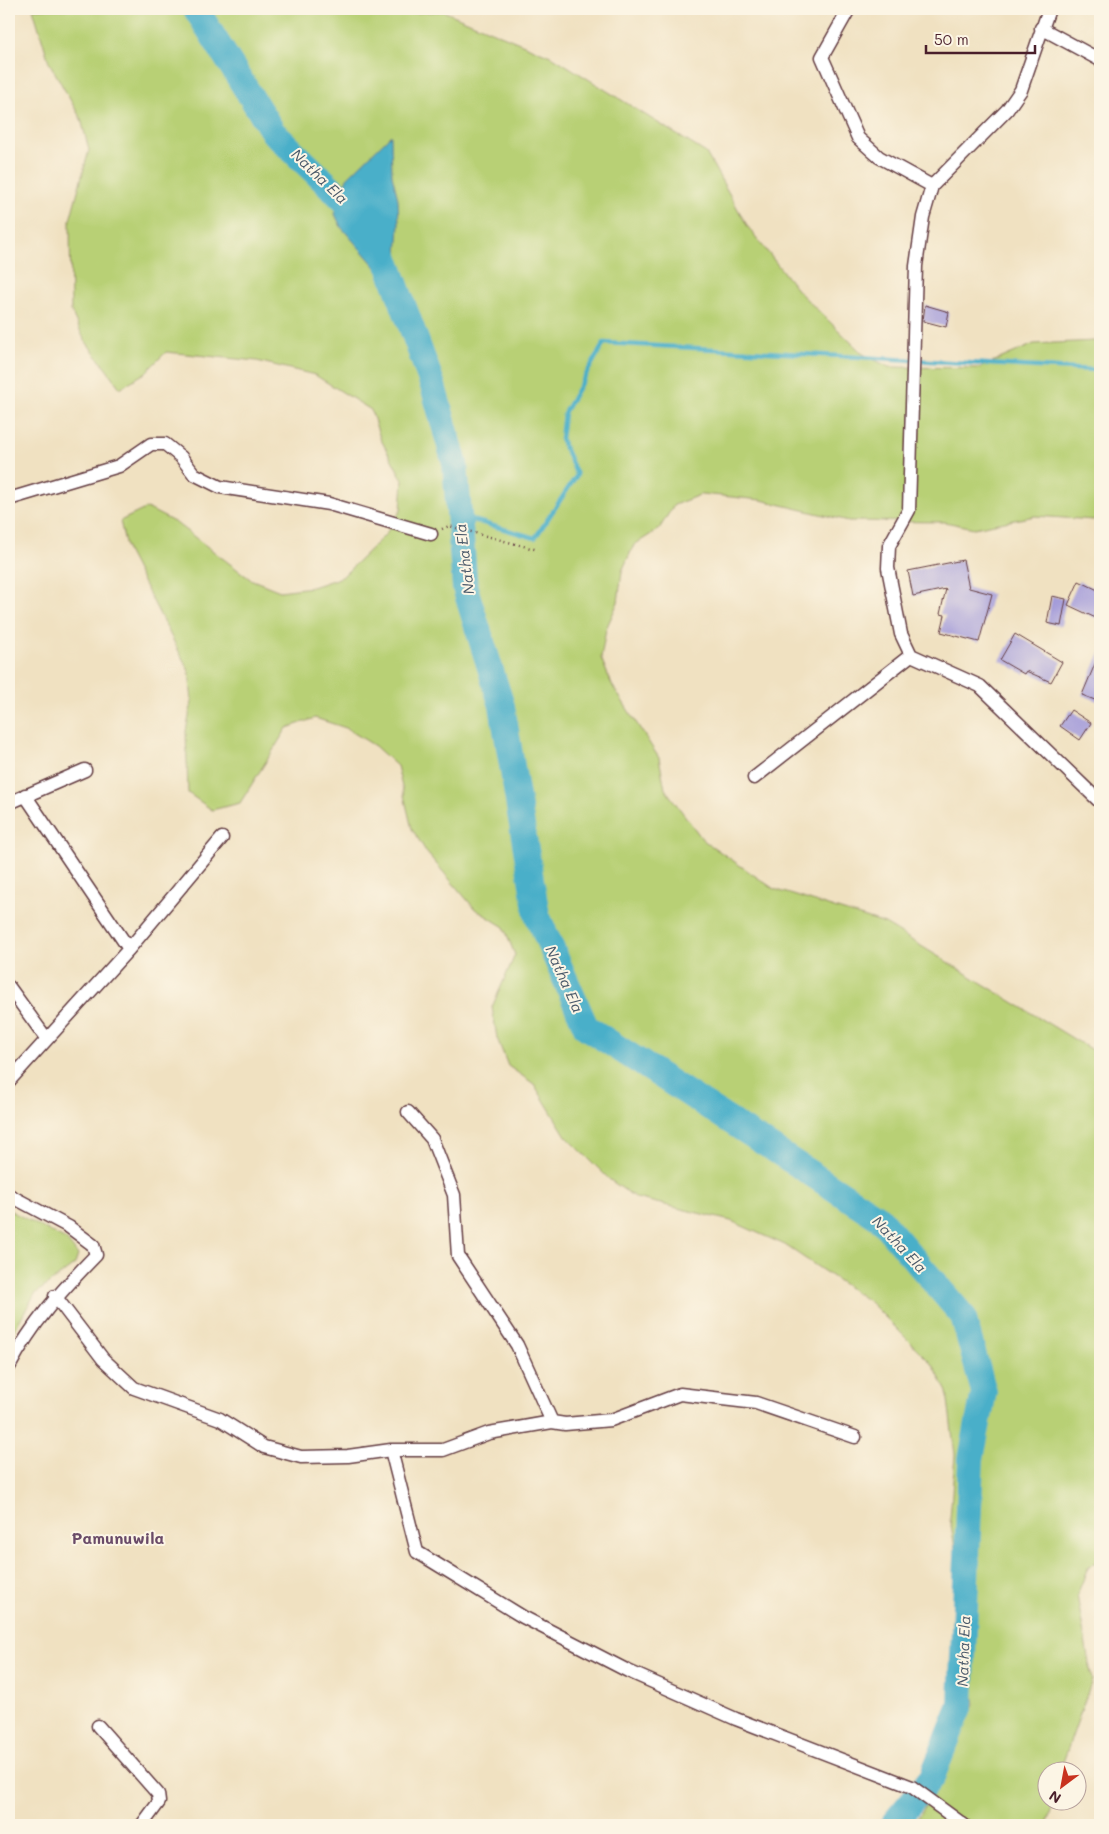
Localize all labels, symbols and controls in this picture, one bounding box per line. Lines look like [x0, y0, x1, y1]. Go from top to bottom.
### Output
scale bar [926, 22, 1035, 54]
text: 50 m [934, 29, 969, 49]
water label: Natha Ela [287, 144, 353, 208]
water label: Natha Ela [450, 522, 478, 596]
water label: Natha Ela [541, 942, 589, 1016]
water label: Natha Ela [868, 1211, 932, 1277]
district label: Pamunuwila [72, 1527, 165, 1548]
water label: Natha Ela [952, 1615, 974, 1687]
north arrow [1036, 1762, 1086, 1812]
text: N [1045, 1787, 1064, 1808]

